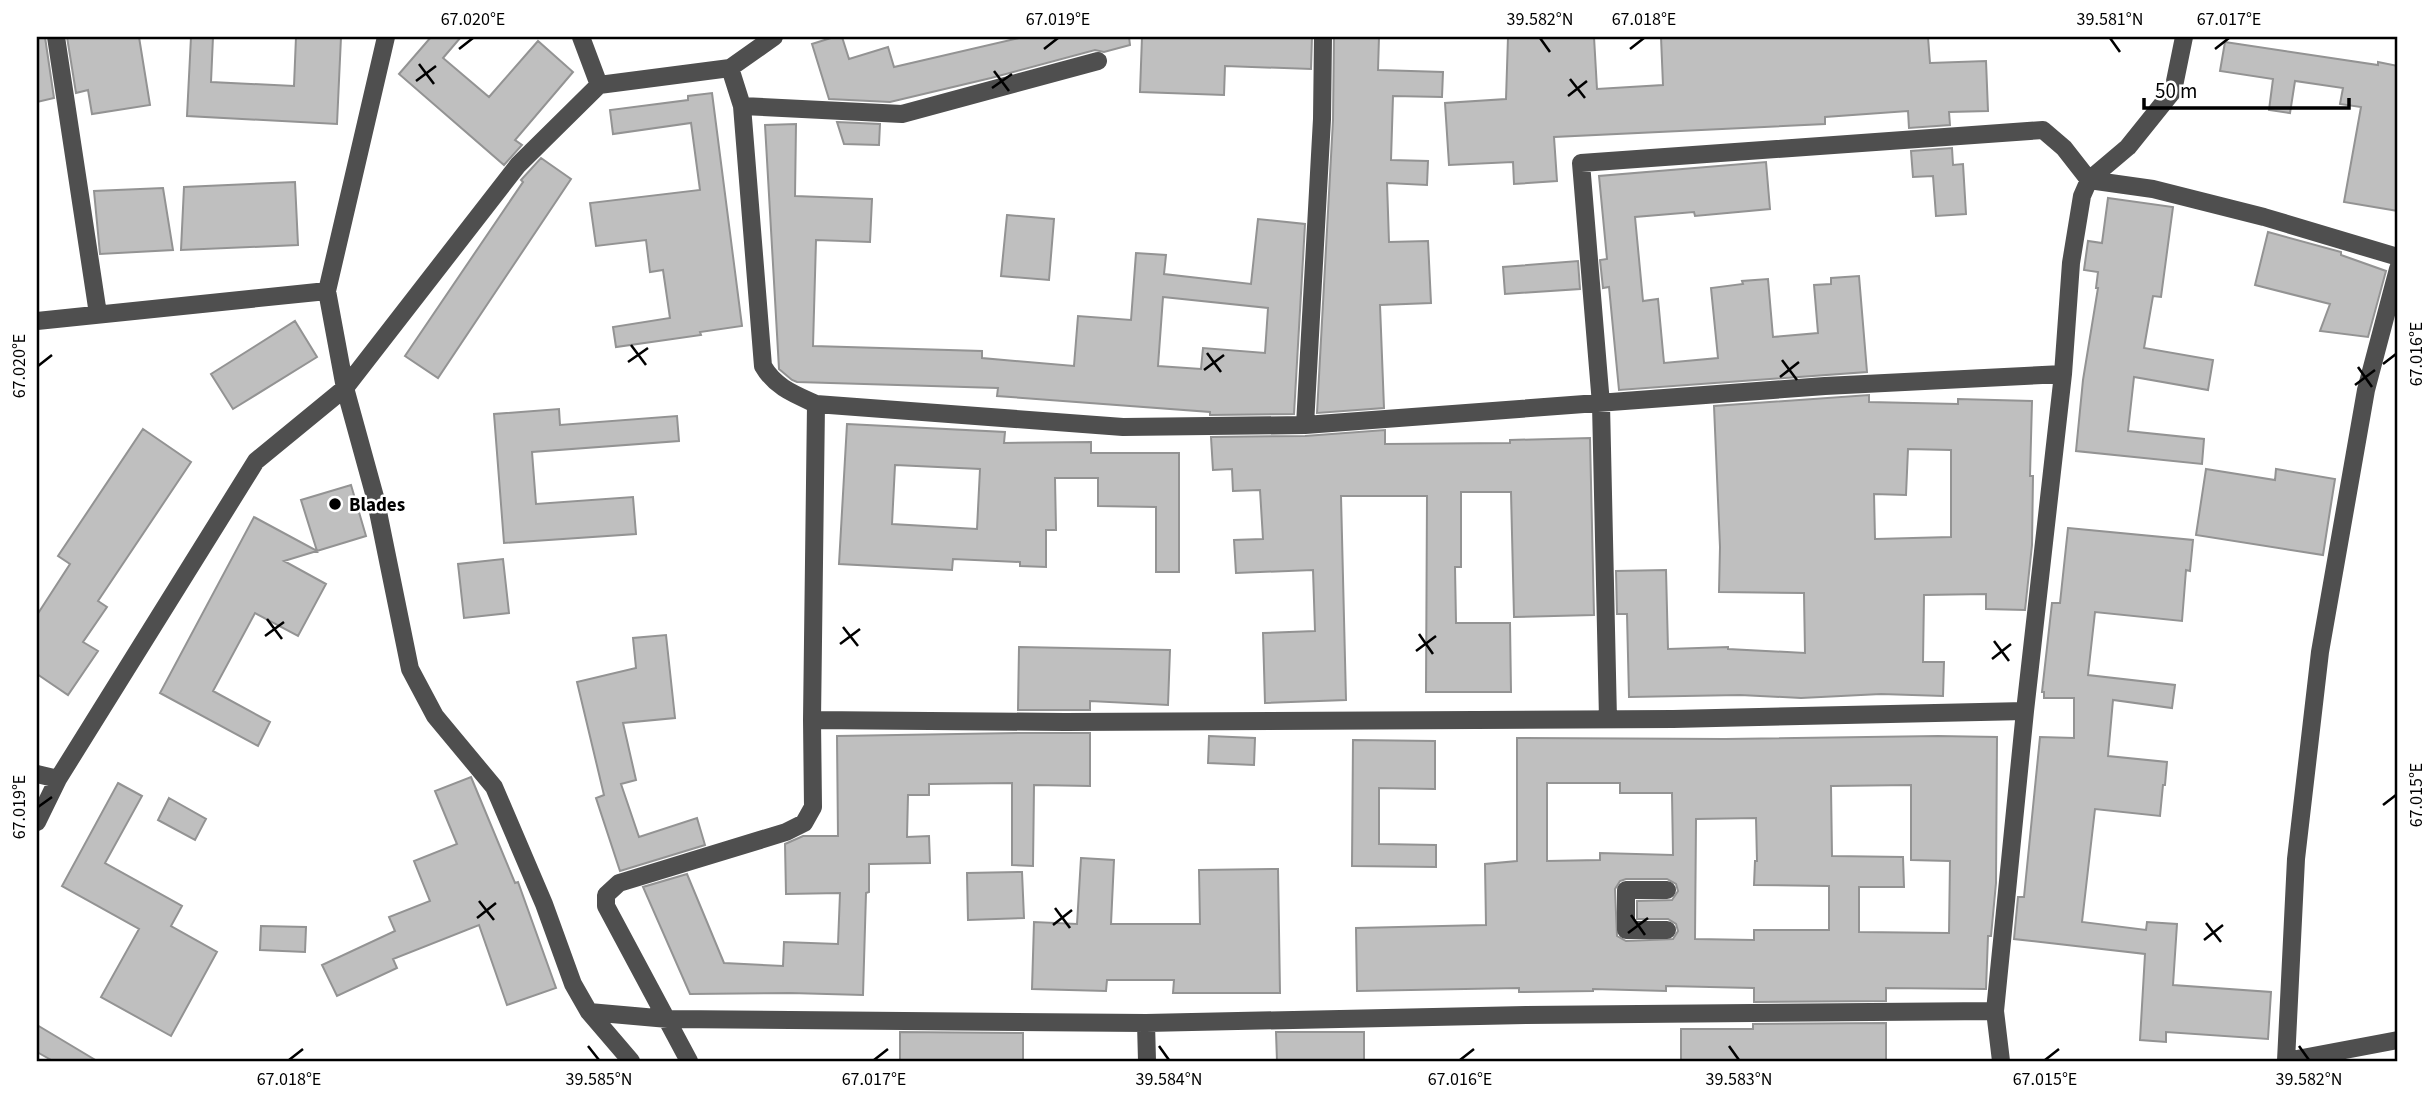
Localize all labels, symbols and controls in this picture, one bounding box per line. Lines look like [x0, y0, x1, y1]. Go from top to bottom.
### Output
text: 67.020°E [441, 7, 505, 32]
text: 67.019°E [1026, 7, 1090, 32]
text: 39.582°N [1507, 7, 1573, 32]
text: 67.018°E [1612, 7, 1676, 32]
text: 39.581°N [2077, 7, 2143, 32]
text: 67.017°E [2197, 7, 2261, 32]
scale bar [2144, 66, 2349, 110]
text: 50 m [2155, 76, 2197, 106]
text: 67.016°E [2404, 322, 2429, 386]
text: 67.020°E [7, 334, 32, 398]
place label: Blades [349, 492, 405, 519]
marker: Blades [327, 496, 343, 512]
text: 67.015°E [2404, 763, 2429, 827]
text: 67.019°E [7, 775, 32, 839]
text: 67.018°E [257, 1067, 321, 1092]
text: 39.585°N [566, 1067, 632, 1092]
text: 67.017°E [842, 1067, 906, 1092]
text: 39.584°N [1136, 1067, 1202, 1092]
text: 67.016°E [1428, 1067, 1492, 1092]
text: 39.583°N [1706, 1067, 1772, 1092]
text: 67.015°E [2013, 1067, 2077, 1092]
text: 39.582°N [2276, 1067, 2342, 1092]

